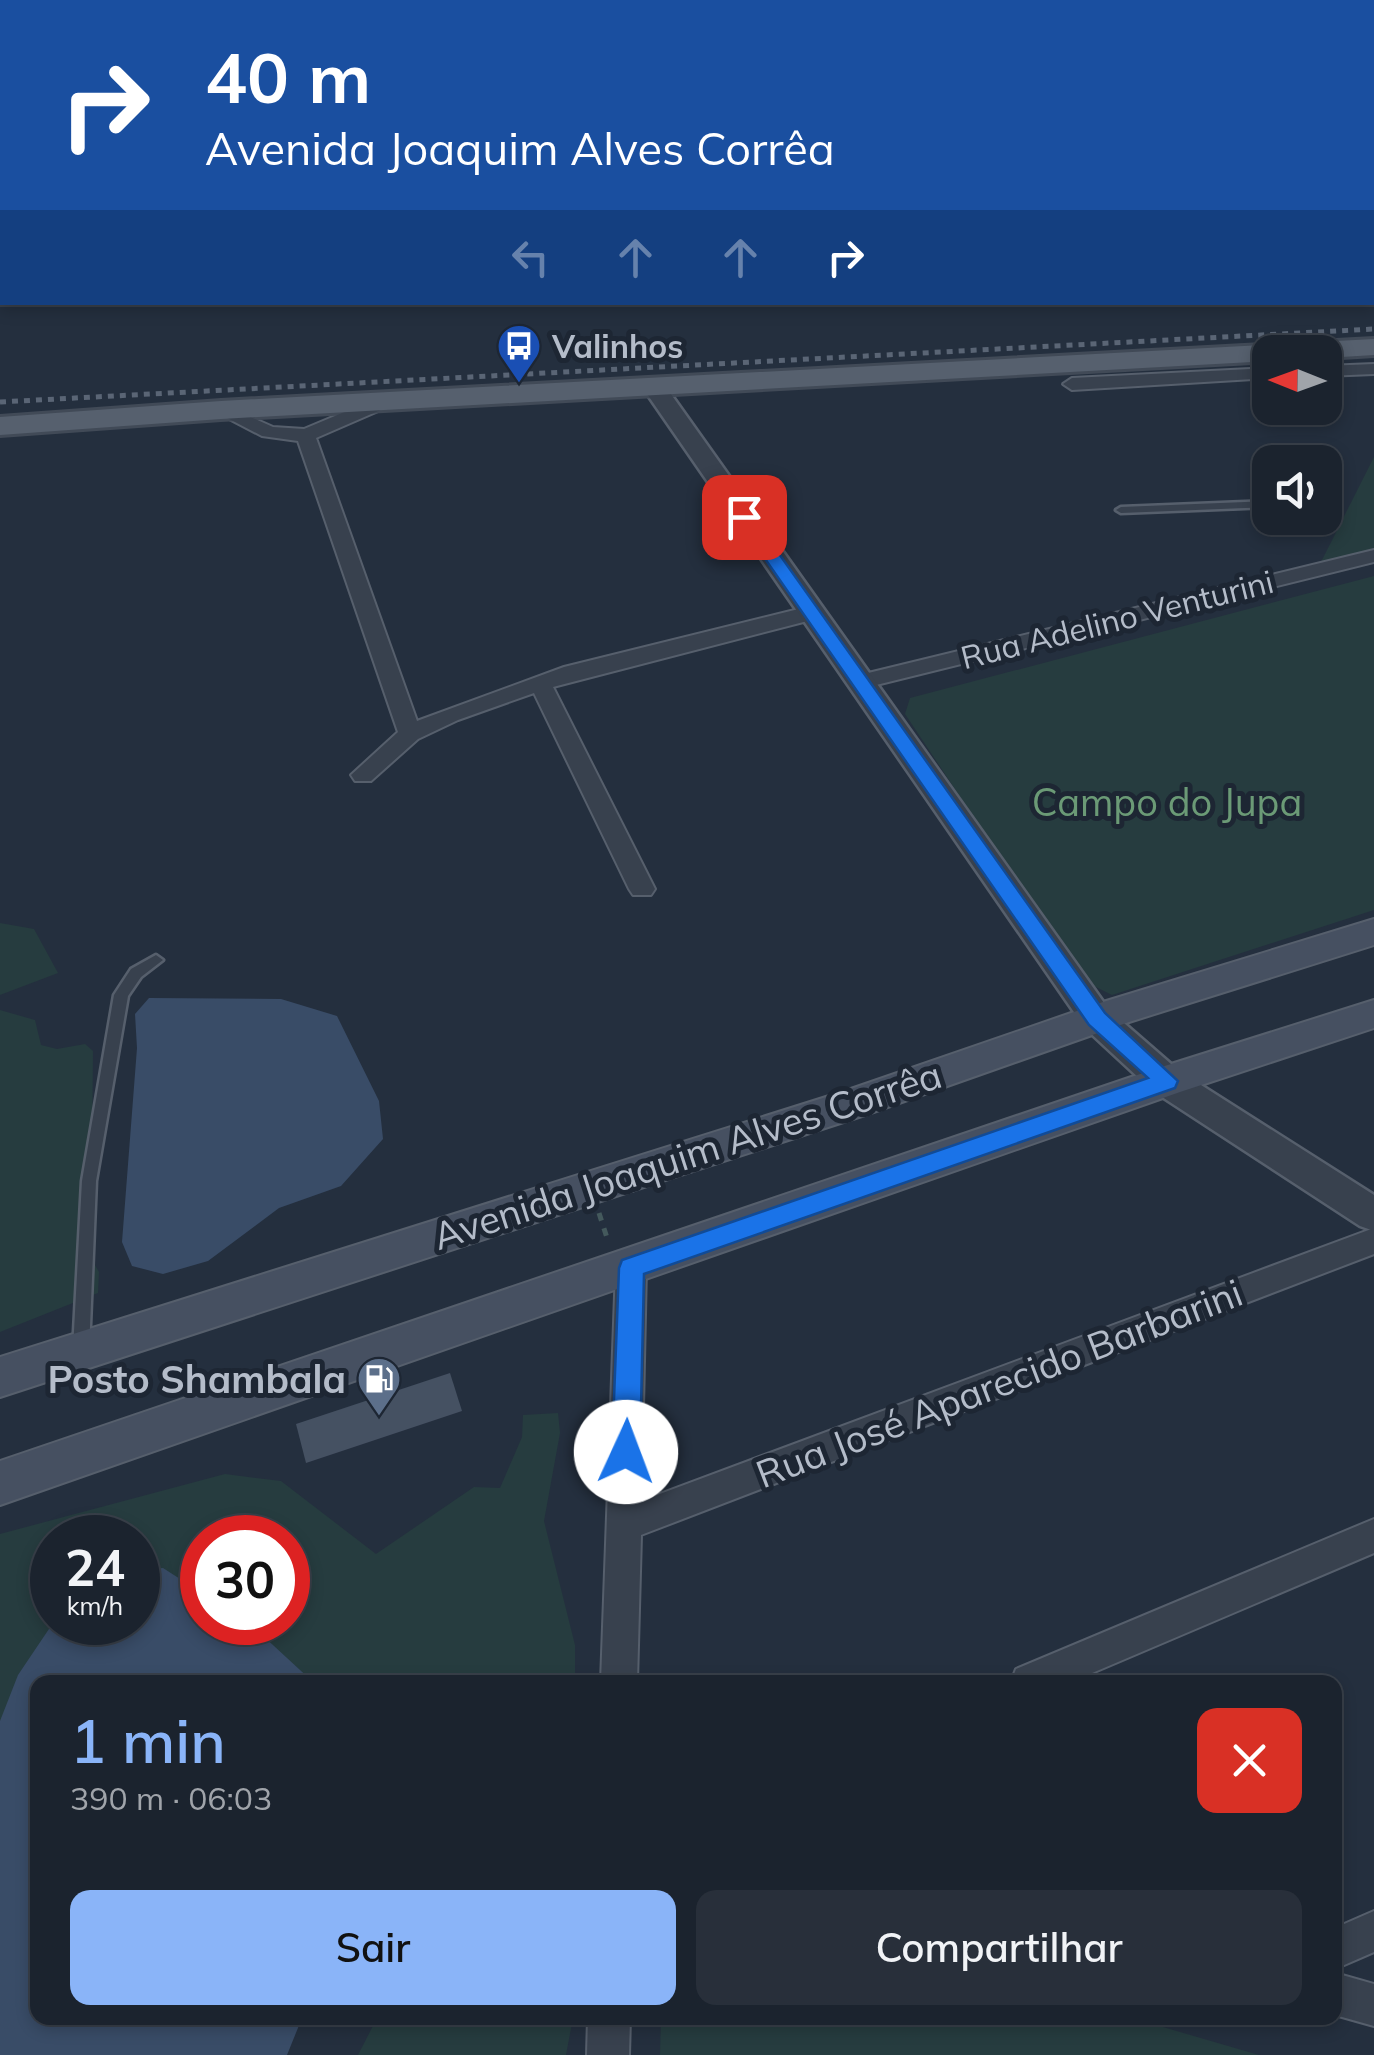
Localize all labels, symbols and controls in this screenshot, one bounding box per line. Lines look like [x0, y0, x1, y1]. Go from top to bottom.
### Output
text: 40 m [205, 33, 371, 121]
icon: right [40, 40, 170, 170]
text: Avenida Joaquim Alves Corrêa [205, 120, 835, 176]
icon: left [503, 230, 558, 285]
icon: ahead [608, 230, 663, 285]
icon: ahead [713, 230, 768, 285]
icon: right [818, 230, 873, 285]
bus stop icon: Valinhos [496, 323, 542, 384]
place label: Valinhos [551, 326, 683, 366]
north arrow [1252, 335, 1342, 425]
map controls [1252, 335, 1342, 535]
button: sound [1252, 445, 1342, 535]
pin [702, 475, 787, 560]
icon: arrive [717, 490, 772, 545]
street label: Rua Adelino Venturini [957, 561, 1277, 677]
park label: Campo do Jupa [1032, 778, 1302, 826]
street label: Avenida Joaquim Alves Corrêa [427, 1050, 947, 1260]
street label: Rua José Aparecido Barbarini [749, 1268, 1249, 1498]
place label: Posto Shambala [47, 1355, 346, 1403]
fuel station icon: Posto Shambala [356, 1356, 402, 1417]
position arrow [574, 1400, 678, 1504]
speed limit sign: 30 [180, 1515, 310, 1645]
text: 24 [65, 1536, 125, 1599]
text: km/h [67, 1590, 123, 1621]
text: 1 min [70, 1703, 226, 1778]
button: close [1197, 1708, 1302, 1813]
text: 390 m · 06:03 [70, 1778, 272, 1818]
button: Sair [70, 1890, 676, 2005]
button: Compartilhar [696, 1890, 1302, 2005]

